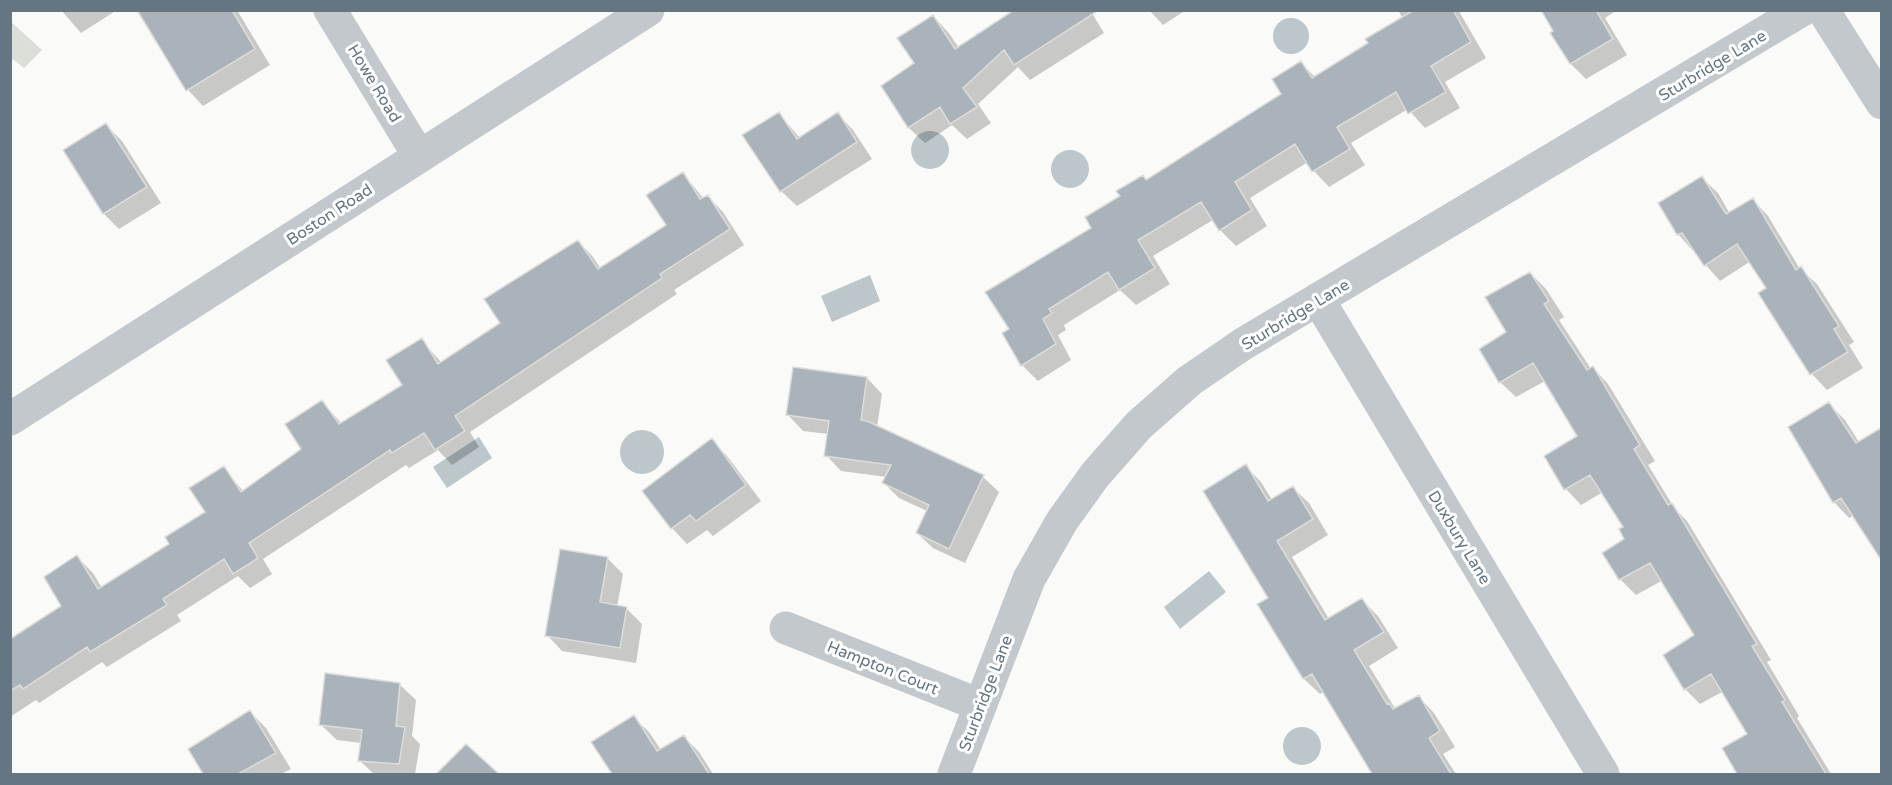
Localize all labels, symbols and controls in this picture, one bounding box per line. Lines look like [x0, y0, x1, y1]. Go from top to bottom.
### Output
street label: Sturbridge Lane [1655, 26, 1770, 106]
street label: Howe Road [343, 41, 405, 126]
street label: Boston Road [283, 180, 376, 250]
street label: Sturbridge Lane [1238, 275, 1353, 355]
street label: Duxbury Lane [1423, 487, 1495, 588]
street label: Sturbridge Lane [955, 633, 1017, 754]
street label: Hampton Court [824, 637, 941, 699]

